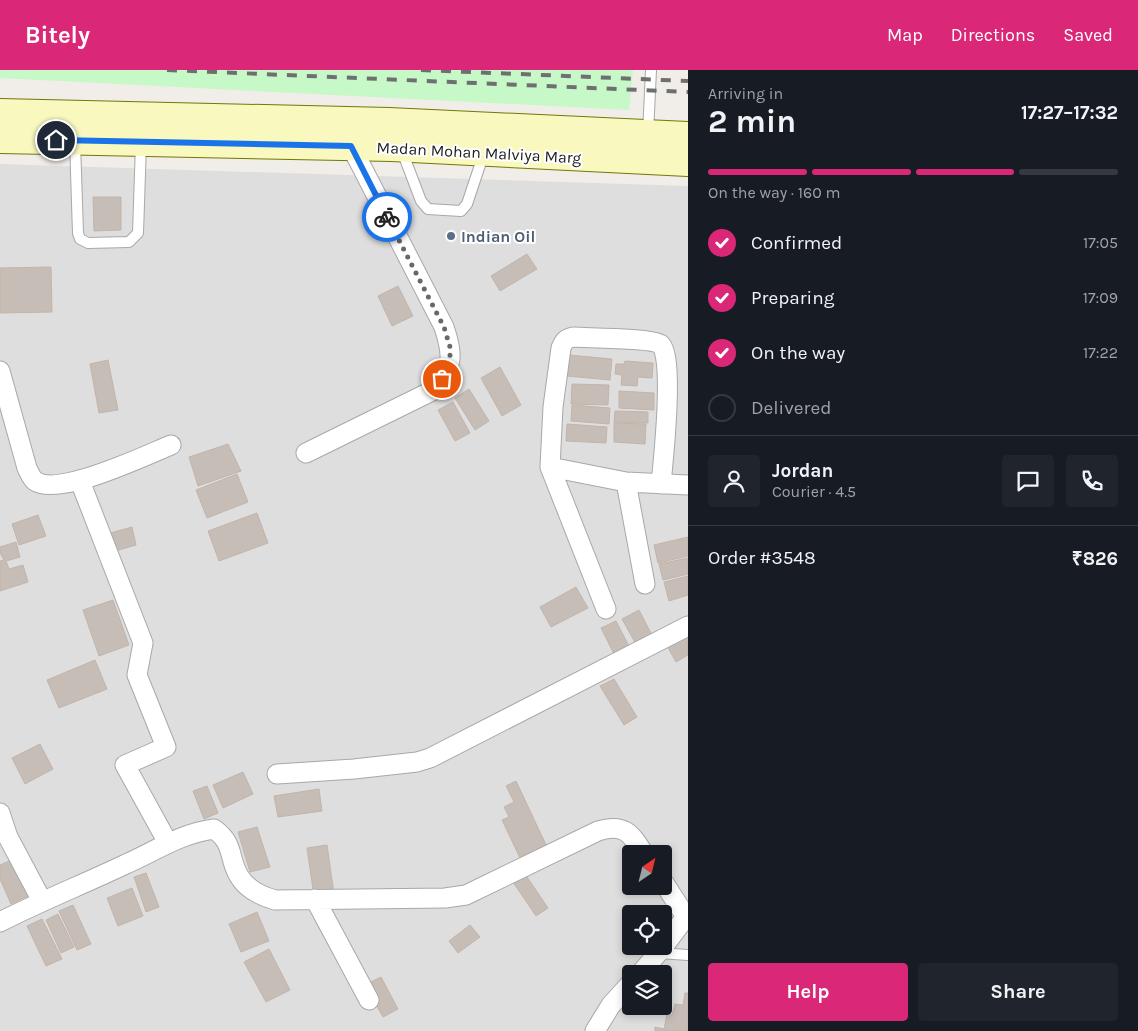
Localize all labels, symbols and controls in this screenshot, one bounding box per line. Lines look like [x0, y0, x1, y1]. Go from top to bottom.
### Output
text: Bitely [25, 21, 90, 49]
text: Map [887, 24, 923, 46]
text: Directions [951, 24, 1035, 46]
text: Saved [1063, 24, 1113, 46]
text: Arriving in [708, 84, 783, 103]
text: 17:27–17:32 [1021, 102, 1118, 124]
text: 2 min [708, 103, 796, 140]
pin [35, 119, 77, 161]
icon: home [42, 126, 70, 154]
street label: Madan Mohan Malviya Marg [376, 138, 582, 167]
text: On the way · 160 m [708, 183, 841, 202]
courier [362, 192, 412, 242]
icon: bike [373, 203, 401, 231]
place label: Indian Oil [461, 227, 535, 246]
icon: check [708, 229, 736, 257]
marker: Indian Oil [445, 230, 457, 242]
text: Confirmed [751, 232, 842, 254]
text: 17:05 [1083, 233, 1118, 252]
icon: check [708, 284, 736, 312]
text: Preparing [751, 287, 834, 309]
text: 17:09 [1083, 288, 1118, 307]
icon: check [708, 339, 736, 367]
text: On the way [751, 342, 845, 364]
text: 17:22 [1083, 343, 1118, 362]
pin [421, 358, 463, 400]
icon: bag [428, 365, 456, 393]
text: Delivered [751, 397, 831, 419]
button: person [708, 455, 760, 507]
button: chat [1002, 455, 1054, 507]
button: phone [1066, 455, 1118, 507]
text: Jordan [772, 460, 833, 482]
text: Courier · 4.5 [772, 482, 856, 501]
text: Order #3548 [708, 547, 816, 569]
text: ₹826 [1072, 548, 1118, 570]
north arrow [622, 845, 672, 895]
map controls [622, 845, 672, 1015]
button: locate [622, 905, 672, 955]
button: Help [708, 963, 908, 1021]
button: Share [918, 963, 1118, 1021]
button: layers [622, 965, 672, 1015]

